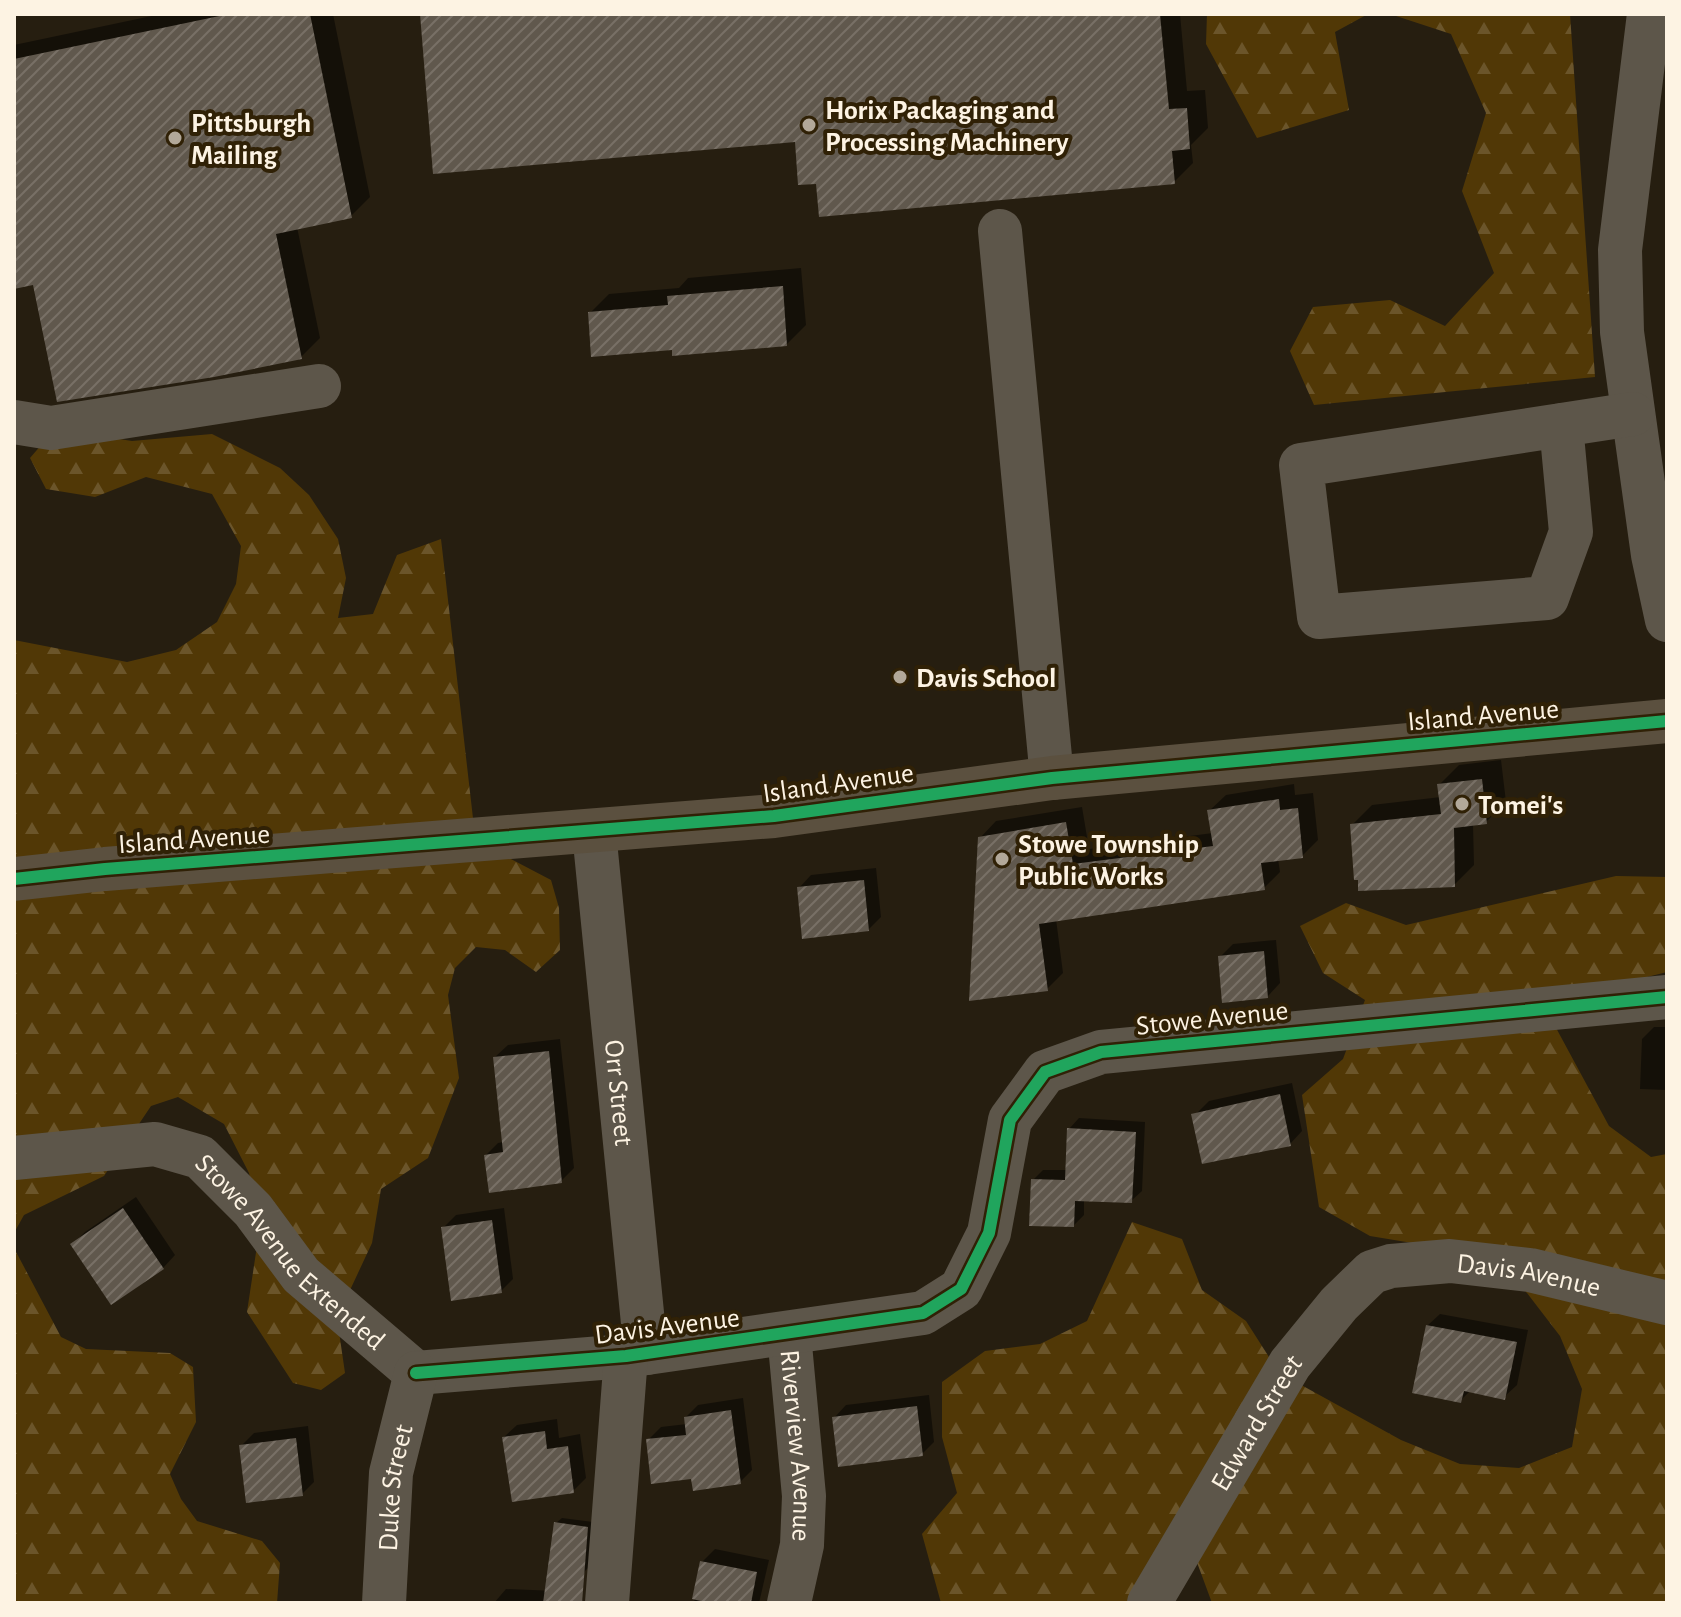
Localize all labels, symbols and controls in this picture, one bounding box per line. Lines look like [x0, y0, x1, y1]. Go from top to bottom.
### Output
place label: Horix Packaging and Processing Machinery [825, 97, 1069, 157]
place label: Pittsburgh Mailing [191, 110, 311, 170]
marker: Horix Packaging and Processing Machinery [800, 116, 818, 134]
marker: Pittsburgh Mailing [166, 129, 184, 147]
place label: Davis School [916, 665, 1056, 693]
marker: Davis School [891, 668, 909, 686]
street label: Island Avenue [1406, 695, 1560, 737]
street label: Island Avenue [761, 760, 916, 808]
place label: Tomei's [1478, 792, 1563, 820]
marker: Tomei's [1453, 795, 1471, 813]
street label: Island Avenue [117, 821, 271, 859]
place label: Stowe Township Public Works [1018, 831, 1199, 891]
marker: Stowe Township Public Works [993, 850, 1011, 868]
street label: Stowe Avenue [1135, 997, 1290, 1041]
street label: Orr Street [599, 1039, 637, 1147]
street label: Stowe Avenue Extended [189, 1149, 390, 1356]
street label: Davis Avenue [1455, 1250, 1603, 1303]
street label: Davis Avenue [593, 1304, 741, 1350]
street label: Riverview Avenue [775, 1348, 816, 1542]
street label: Edward Street [1207, 1350, 1308, 1496]
street label: Duke Street [375, 1422, 419, 1552]

